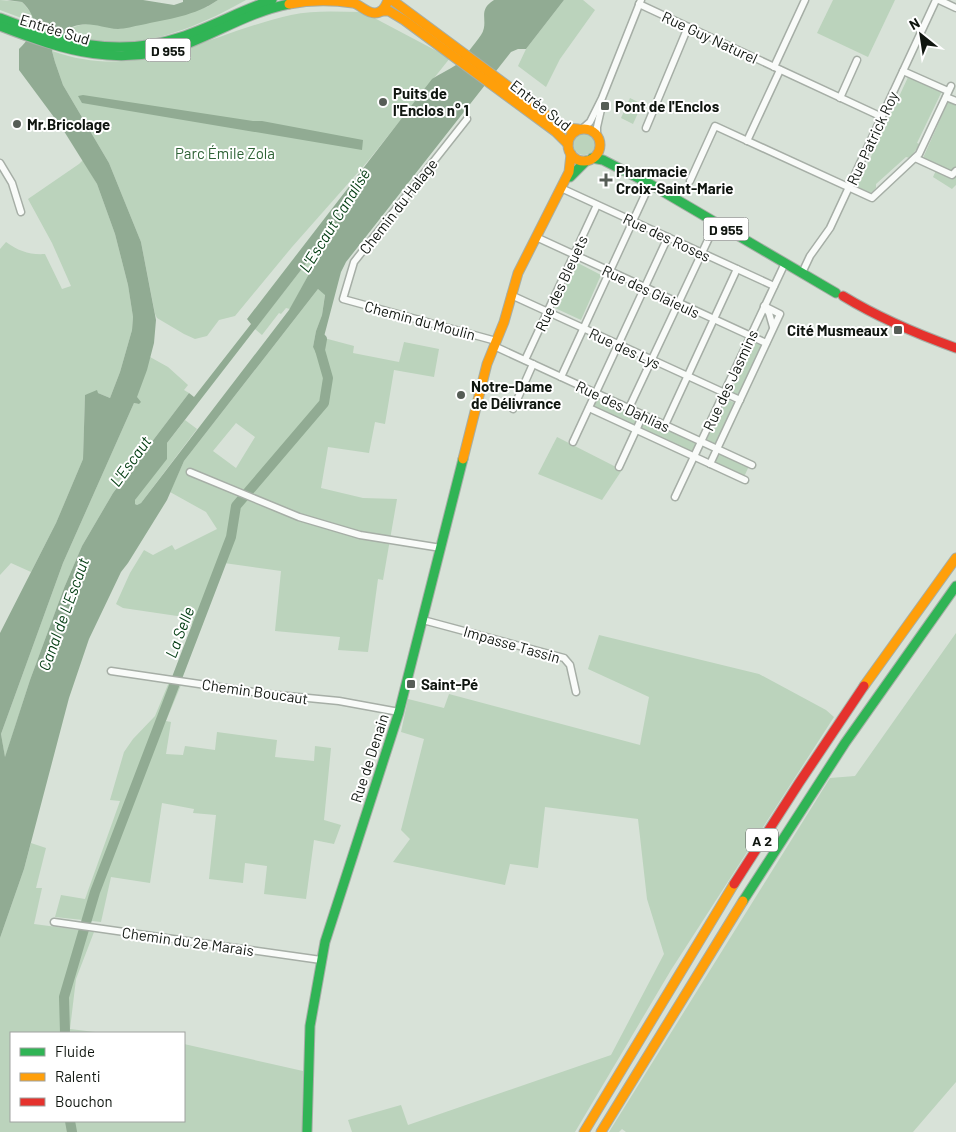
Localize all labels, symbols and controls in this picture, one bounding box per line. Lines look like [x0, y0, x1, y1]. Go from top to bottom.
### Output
street label: Rue Guy Naturel [659, 7, 761, 67]
street label: Entrée Sud [18, 10, 92, 48]
north arrow [896, 10, 946, 60]
text: N [906, 14, 923, 33]
road number: D 955 [146, 38, 190, 62]
street label: Entrée Sud [507, 76, 575, 134]
place label: Puits de l'Enclos n° 1 [393, 84, 469, 119]
street label: Rue Patrick Roy [842, 88, 902, 188]
marker: Puits de l'Enclos n° 1 [377, 96, 389, 108]
place label: Pont de l'Enclos [615, 97, 720, 115]
marker: Pont de l'Enclos [599, 100, 611, 112]
place label: Mr.Bricolage [27, 115, 110, 133]
marker: Mr.Bricolage [11, 118, 23, 130]
park label: Parc Émile Zola [175, 144, 275, 162]
street label: Chemin du Halage [355, 155, 441, 257]
place label: Pharmacie Croix-Saint-Marie [616, 162, 733, 197]
water label: L'Escaut Canalisé [295, 165, 373, 275]
marker: Pharmacie Croix-Saint-Marie [600, 174, 612, 186]
street label: Rue des Roses [621, 209, 713, 265]
road number: D 955 [704, 218, 748, 240]
street label: Rue des Bleuets [531, 232, 591, 334]
street label: Rue des Glaieuls [599, 261, 703, 321]
street label: Chemin du Moulin [363, 297, 477, 343]
place label: Cité Musmeaux [787, 321, 888, 339]
street label: Rue des Lys [587, 324, 663, 372]
marker: Cité Musmeaux [892, 324, 904, 336]
street label: Rue des Jasmins [699, 327, 761, 433]
street label: Rue des Dahlias [573, 376, 673, 436]
place label: Notre-Dame de Délivrance [471, 377, 561, 412]
marker: Notre-Dame de Délivrance [455, 389, 467, 401]
water label: L'Escaut [105, 432, 155, 490]
water label: Canal de L'Escaut [34, 555, 92, 673]
water label: La Selle [161, 604, 197, 660]
street label: Impasse Tassin [462, 622, 562, 666]
street label: Chemin Boucaut [201, 675, 309, 707]
place label: Saint-Pé [421, 675, 478, 693]
marker: Saint-Pé [405, 678, 417, 690]
street label: Rue de Denain [346, 711, 392, 805]
road number: A 2 [746, 828, 778, 852]
street label: Chemin du 2e Marais [121, 923, 255, 959]
legend [10, 1032, 185, 1122]
text: Fluide [55, 1042, 95, 1060]
text: Ralenti [55, 1067, 101, 1085]
text: Bouchon [55, 1092, 113, 1110]

